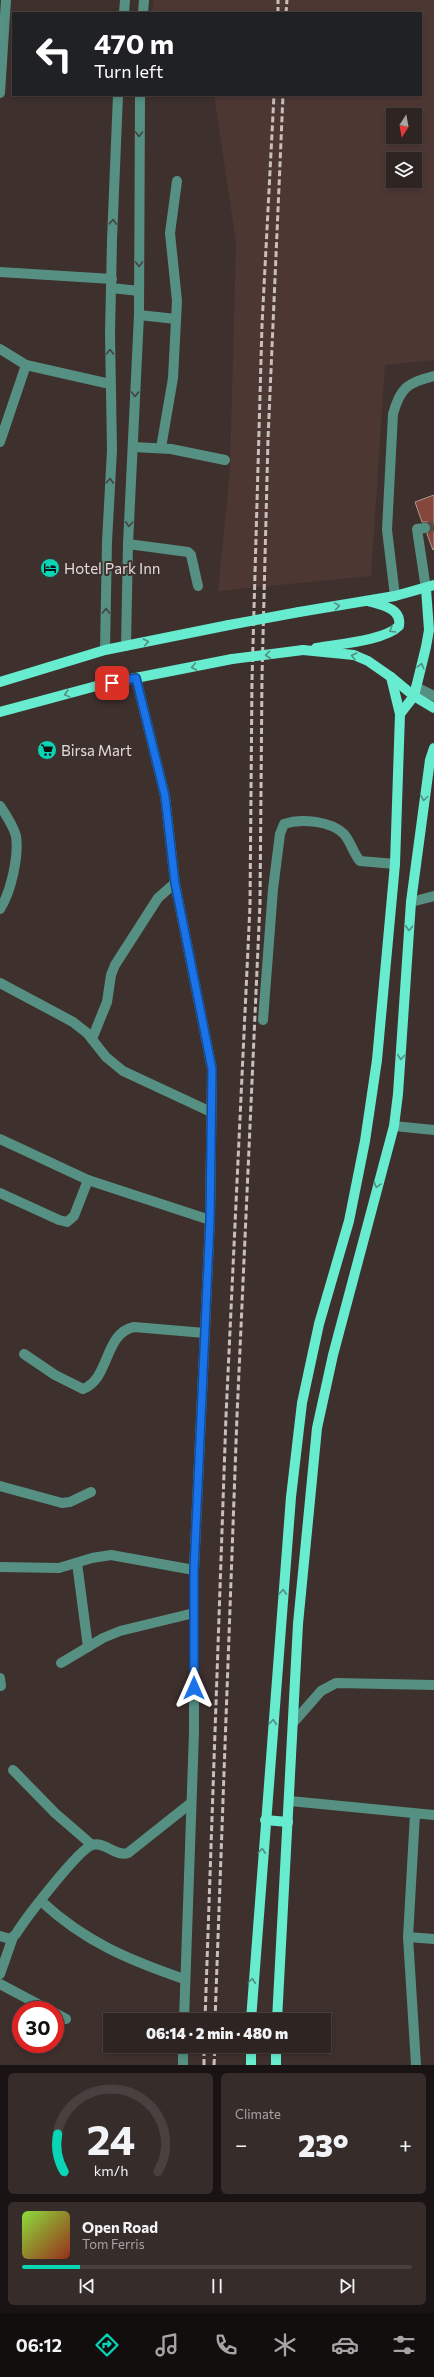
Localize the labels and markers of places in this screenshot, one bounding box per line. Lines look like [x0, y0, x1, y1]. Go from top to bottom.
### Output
hotel icon: Hotel Park Inn [39, 557, 61, 579]
place label: Hotel Park Inn [64, 559, 160, 577]
pin [95, 666, 129, 700]
supermarket icon: Birsa Mart [36, 739, 58, 761]
place label: Birsa Mart [61, 741, 132, 759]

